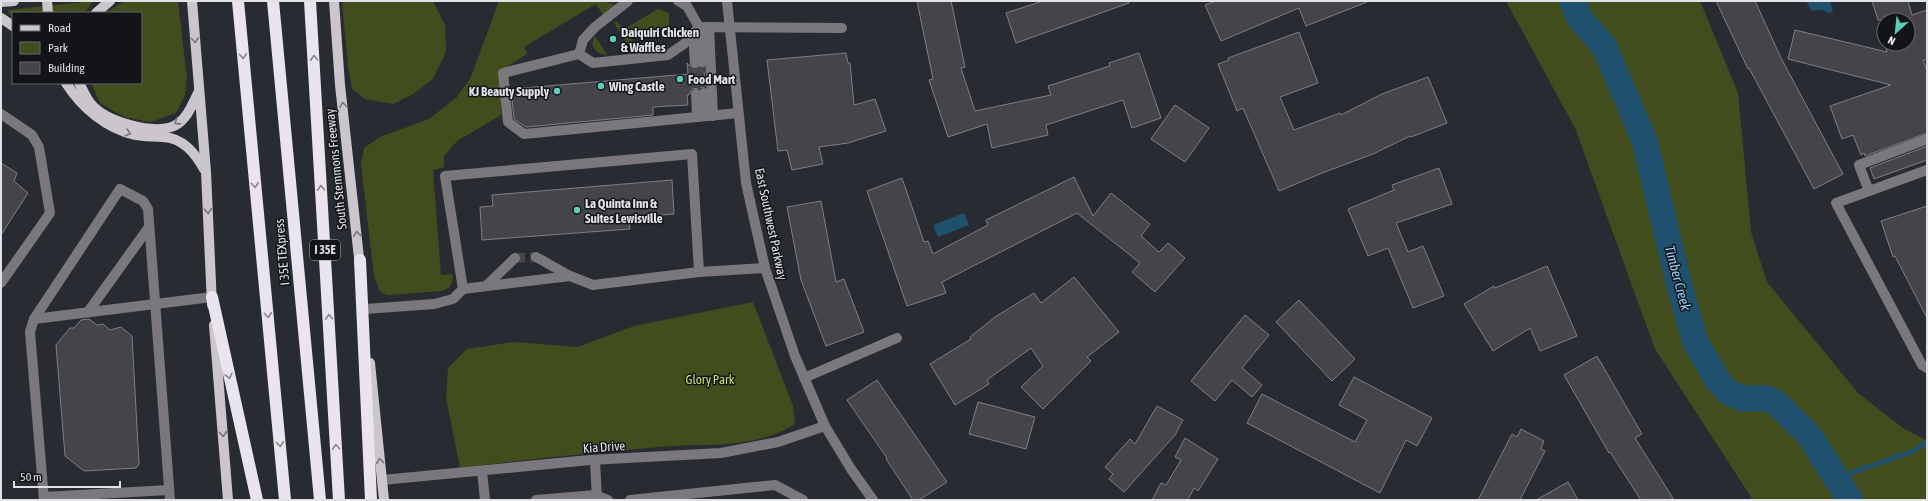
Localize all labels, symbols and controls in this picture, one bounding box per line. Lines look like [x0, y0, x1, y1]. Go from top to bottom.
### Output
legend [12, 12, 142, 84]
north arrow [1876, 12, 1916, 52]
text: Road [48, 21, 71, 35]
place label: Daiquiri Chicken & Waffles [621, 25, 699, 55]
marker: Daiquiri Chicken & Waffles [608, 34, 618, 44]
text: N [1886, 34, 1897, 48]
one-way arrow [191, 37, 200, 43]
text: Park [48, 41, 69, 55]
one-way arrow [239, 53, 248, 59]
one-way arrow [309, 55, 318, 61]
text: Building [48, 61, 86, 75]
place label: Food Mart [688, 72, 736, 87]
marker: Food Mart [675, 74, 685, 84]
place label: Wing Castle [608, 79, 665, 94]
marker: Wing Castle [596, 81, 606, 91]
place label: KJ Beauty Supply [469, 84, 550, 99]
marker: KJ Beauty Supply [552, 86, 562, 96]
one-way arrow [339, 102, 348, 108]
street label: South Stemmons Freeway [322, 107, 350, 230]
one-way arrow [175, 118, 182, 125]
one-way arrow [124, 128, 131, 137]
street label: East Southwest Parkway [752, 167, 790, 282]
one-way arrow [251, 182, 260, 188]
one-way arrow [317, 185, 326, 191]
place label: La Quinta Inn & Suites Lewisville [585, 196, 663, 226]
marker: La Quinta Inn & Suites Lewisville [572, 205, 582, 215]
one-way arrow [203, 208, 212, 214]
street label: I 35E TEXpress [272, 218, 292, 286]
one-way arrow [353, 231, 362, 237]
road number: I 35E [310, 240, 340, 260]
water label: Timber Creek [1662, 244, 1695, 313]
one-way arrow [263, 312, 272, 318]
one-way arrow [324, 314, 333, 320]
park label: Glory Park [686, 372, 735, 387]
one-way arrow [225, 373, 233, 380]
one-way arrow [218, 431, 227, 437]
street label: Kia Drive [582, 438, 626, 456]
one-way arrow [275, 441, 284, 447]
one-way arrow [332, 444, 341, 450]
one-way arrow [376, 458, 385, 464]
scale bar [14, 463, 120, 489]
text: 50 m [20, 470, 42, 484]

